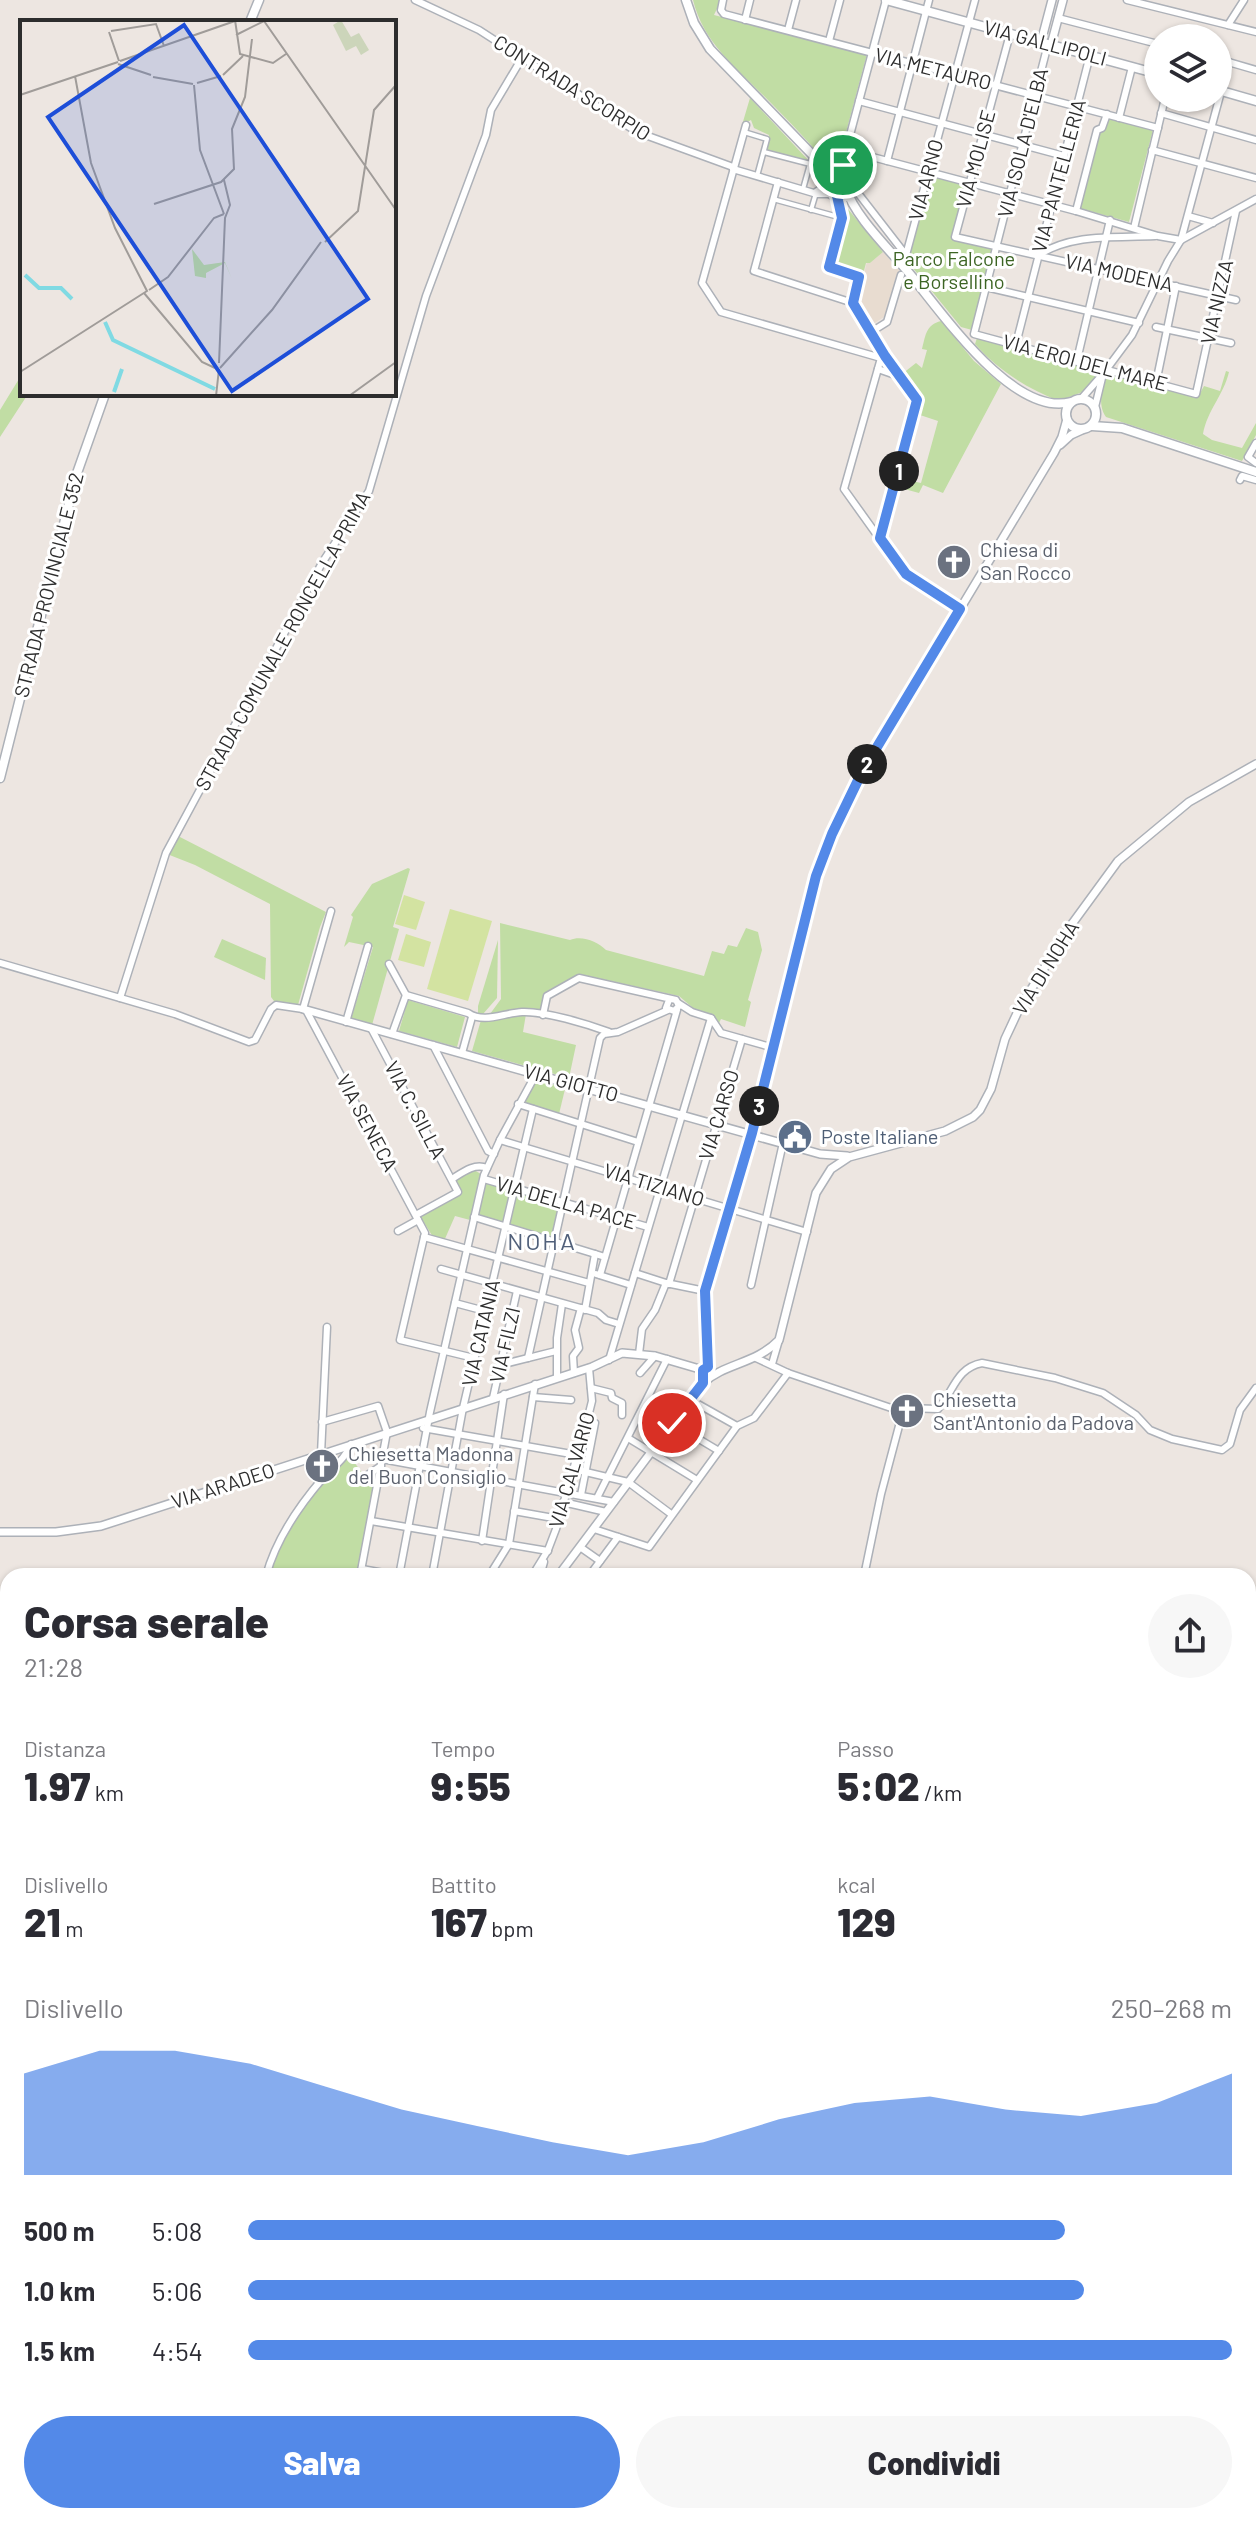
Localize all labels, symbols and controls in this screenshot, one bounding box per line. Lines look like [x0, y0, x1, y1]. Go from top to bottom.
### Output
street label: VIA GALLIPOLI [981, 14, 1109, 70]
inset map [20, 20, 396, 396]
map controls [1144, 24, 1232, 112]
button: layers [1144, 24, 1232, 112]
street label: CONTRADA SCORPIO [490, 29, 655, 145]
street label: VIA METAURO [872, 42, 994, 94]
street label: VIA ISOLA D'ELBA [992, 65, 1052, 220]
street label: VIA PANTELLERIA [1026, 96, 1090, 255]
street label: VIA MOLISE [950, 107, 1000, 210]
pin [809, 131, 877, 199]
street label: VIA ARNO [903, 136, 947, 223]
icon: arrive [821, 143, 865, 187]
park label: Parco Falcone e Borsellino [893, 246, 1015, 293]
street label: VIA MODENA [1063, 248, 1175, 296]
street label: VIA NIZZA [1195, 257, 1237, 346]
street label: VIA EROI DEL MARE [1000, 328, 1170, 396]
pin: 1 [879, 451, 919, 491]
text: 1 [895, 458, 903, 484]
street label: STRADA PROVINCIALE 352 [8, 470, 88, 700]
street label: STRADA COMUNALE RONCELLA PRIMA [190, 487, 375, 794]
place label: Chiesa di San Rocco [980, 537, 1071, 584]
church icon: Chiesa di San Rocco [935, 543, 973, 581]
pin: 2 [847, 744, 887, 784]
text: 2 [861, 751, 873, 777]
street label: VIA DI NOHA [1007, 916, 1083, 1019]
street label: VIA C. SILLA [380, 1057, 452, 1163]
street label: VIA GIOTTO [521, 1058, 621, 1106]
street label: VIA CARSO [693, 1066, 743, 1163]
street label: VIA SENECA [332, 1070, 403, 1175]
pin: 3 [739, 1086, 779, 1126]
text: 3 [753, 1093, 765, 1119]
public building icon: Poste Italiane [776, 1118, 814, 1156]
place label: Poste Italiane [821, 1124, 939, 1148]
street label: VIA TIZIANO [601, 1157, 707, 1211]
street label: VIA DELLA PACE [493, 1171, 639, 1234]
district label: NOHA [507, 1226, 577, 1255]
street label: VIA CATANIA [456, 1277, 504, 1389]
street label: VIA FILZI [484, 1304, 524, 1385]
place label: Chiesetta Sant'Antonio da Padova [933, 1387, 1134, 1434]
pin [638, 1389, 706, 1457]
church icon: Chiesetta Sant'Antonio da Padova [888, 1392, 926, 1430]
icon: check [650, 1401, 694, 1445]
street label: VIA CALVARIO [543, 1409, 599, 1531]
place label: Chiesetta Madonna del Buon Consiglio [348, 1441, 514, 1488]
church icon: Chiesetta Madonna del Buon Consiglio [303, 1447, 341, 1485]
street label: VIA ARADEO [168, 1457, 277, 1513]
text: Corsa serale [24, 1594, 269, 1647]
button: share [1148, 1594, 1232, 1678]
text: 21:28 [24, 1651, 83, 1682]
text: Distanza [24, 1735, 106, 1761]
text: Tempo [431, 1735, 496, 1761]
text: Passo [837, 1735, 894, 1761]
text: 1.97 [24, 1761, 90, 1809]
text: 9:55 [431, 1761, 511, 1809]
text: 5:02 [837, 1761, 920, 1809]
text: km [90, 1779, 124, 1805]
text: /km [920, 1779, 962, 1805]
text: Dislivello [24, 1871, 108, 1897]
text: Battito [431, 1871, 497, 1897]
text: kcal [837, 1871, 876, 1897]
text: 21 [24, 1897, 61, 1945]
text: 167 [431, 1897, 487, 1945]
text: 129 [837, 1897, 896, 1945]
text: m [61, 1915, 83, 1941]
text: bpm [487, 1915, 534, 1941]
text: Dislivello [24, 1992, 124, 2023]
text: 250–268 m [1111, 1992, 1232, 2023]
text: 500 m [24, 2215, 95, 2246]
text: 5:08 [152, 2215, 202, 2246]
text: 1.0 km [24, 2275, 95, 2306]
text: 5:06 [152, 2275, 202, 2306]
text: 1.5 km [24, 2335, 95, 2366]
text: 4:54 [152, 2335, 203, 2366]
button: Salva [24, 2416, 620, 2508]
button: Condividi [636, 2416, 1232, 2508]

